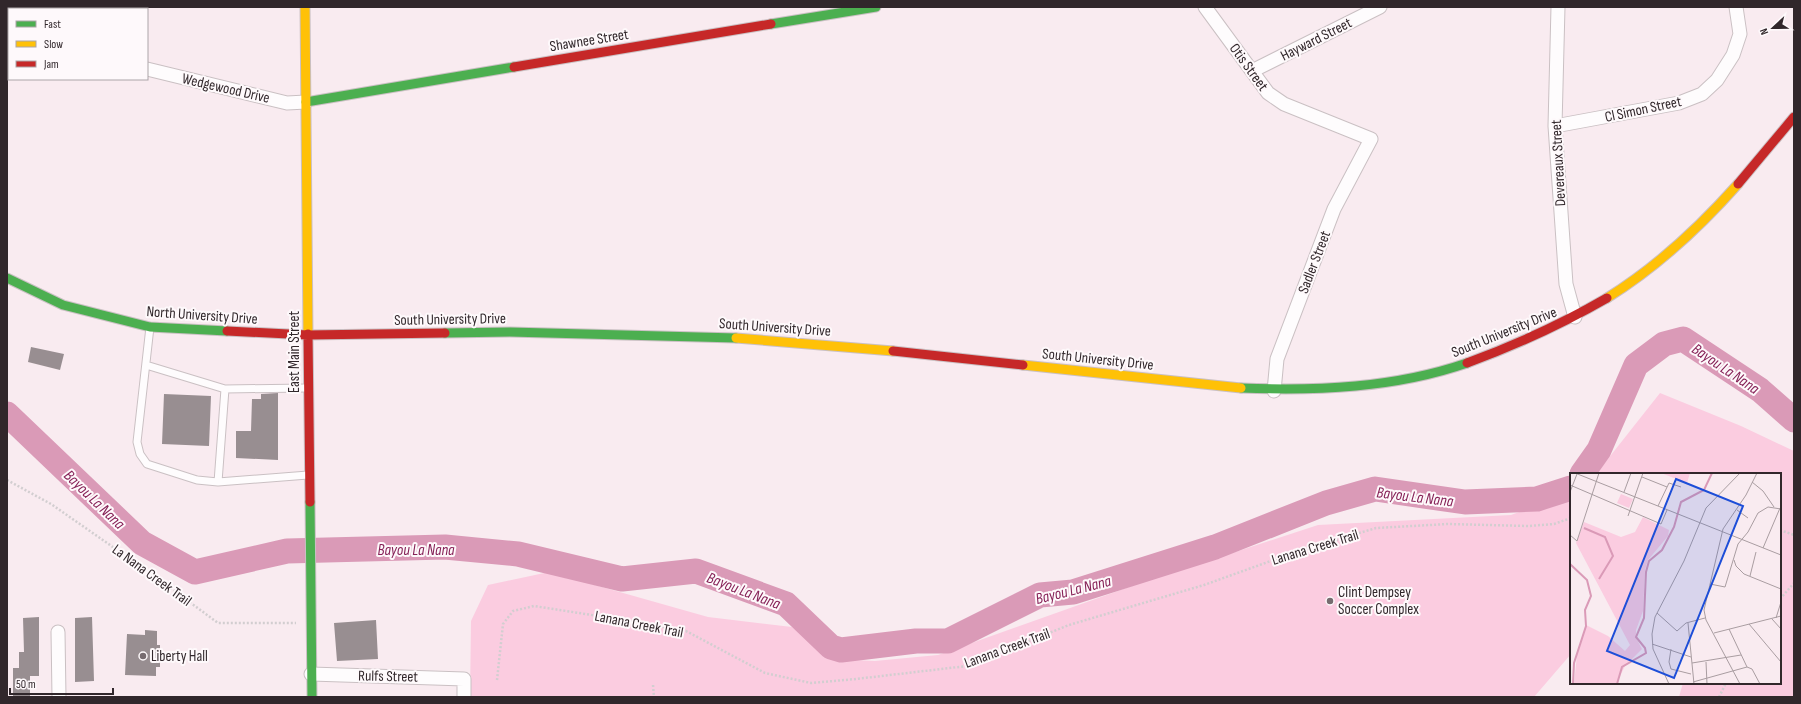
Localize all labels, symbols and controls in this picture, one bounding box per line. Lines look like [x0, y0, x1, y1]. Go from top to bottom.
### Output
legend [8, 8, 148, 80]
north arrow [1753, 8, 1793, 48]
street label: Hayward Street [1277, 13, 1355, 65]
text: Fast [44, 17, 61, 32]
street label: Shawnee Street [548, 25, 630, 56]
text: N [1757, 26, 1771, 37]
text: Slow [44, 37, 63, 52]
street label: Otis Street [1225, 40, 1272, 95]
text: Jam [43, 57, 59, 72]
street label: Wedgewood Drive [180, 69, 272, 108]
street label: Cl Simon Street [1603, 92, 1684, 127]
street label: Devereaux Street [1547, 119, 1570, 207]
street label: Sadler Street [1294, 228, 1335, 296]
street label: North University Drive [146, 302, 258, 329]
street label: South University Drive [1449, 303, 1560, 362]
street label: South University Drive [394, 309, 506, 330]
street label: East Main Street [285, 311, 304, 393]
street label: South University Drive [719, 314, 831, 341]
water label: Bayou La Nana [1688, 340, 1763, 399]
street label: South University Drive [1041, 344, 1155, 375]
water label: Bayou La Nana [60, 466, 129, 534]
inset map [1570, 473, 1781, 684]
water label: Bayou La Nana [1375, 483, 1455, 512]
street label: Lanana Creek Trail [1269, 525, 1361, 570]
street label: La Nana Creek Trail [108, 540, 195, 611]
water label: Bayou La Nana [377, 541, 455, 560]
water label: Bayou La Nana [704, 569, 783, 614]
water label: Bayou La Nana [1034, 572, 1114, 609]
place label: Clint Dempsey Soccer Complex [1338, 583, 1419, 619]
marker: Clint Dempsey Soccer Complex [1325, 596, 1335, 606]
street label: Lanana Creek Trail [593, 607, 685, 642]
street label: Lanana Creek Trail [962, 624, 1053, 673]
place label: Liberty Hall [151, 647, 208, 666]
marker: Liberty Hall [138, 651, 148, 661]
street label: Rulfs Street [358, 666, 418, 687]
scale bar [10, 670, 113, 696]
text: 50 m [16, 677, 36, 692]

